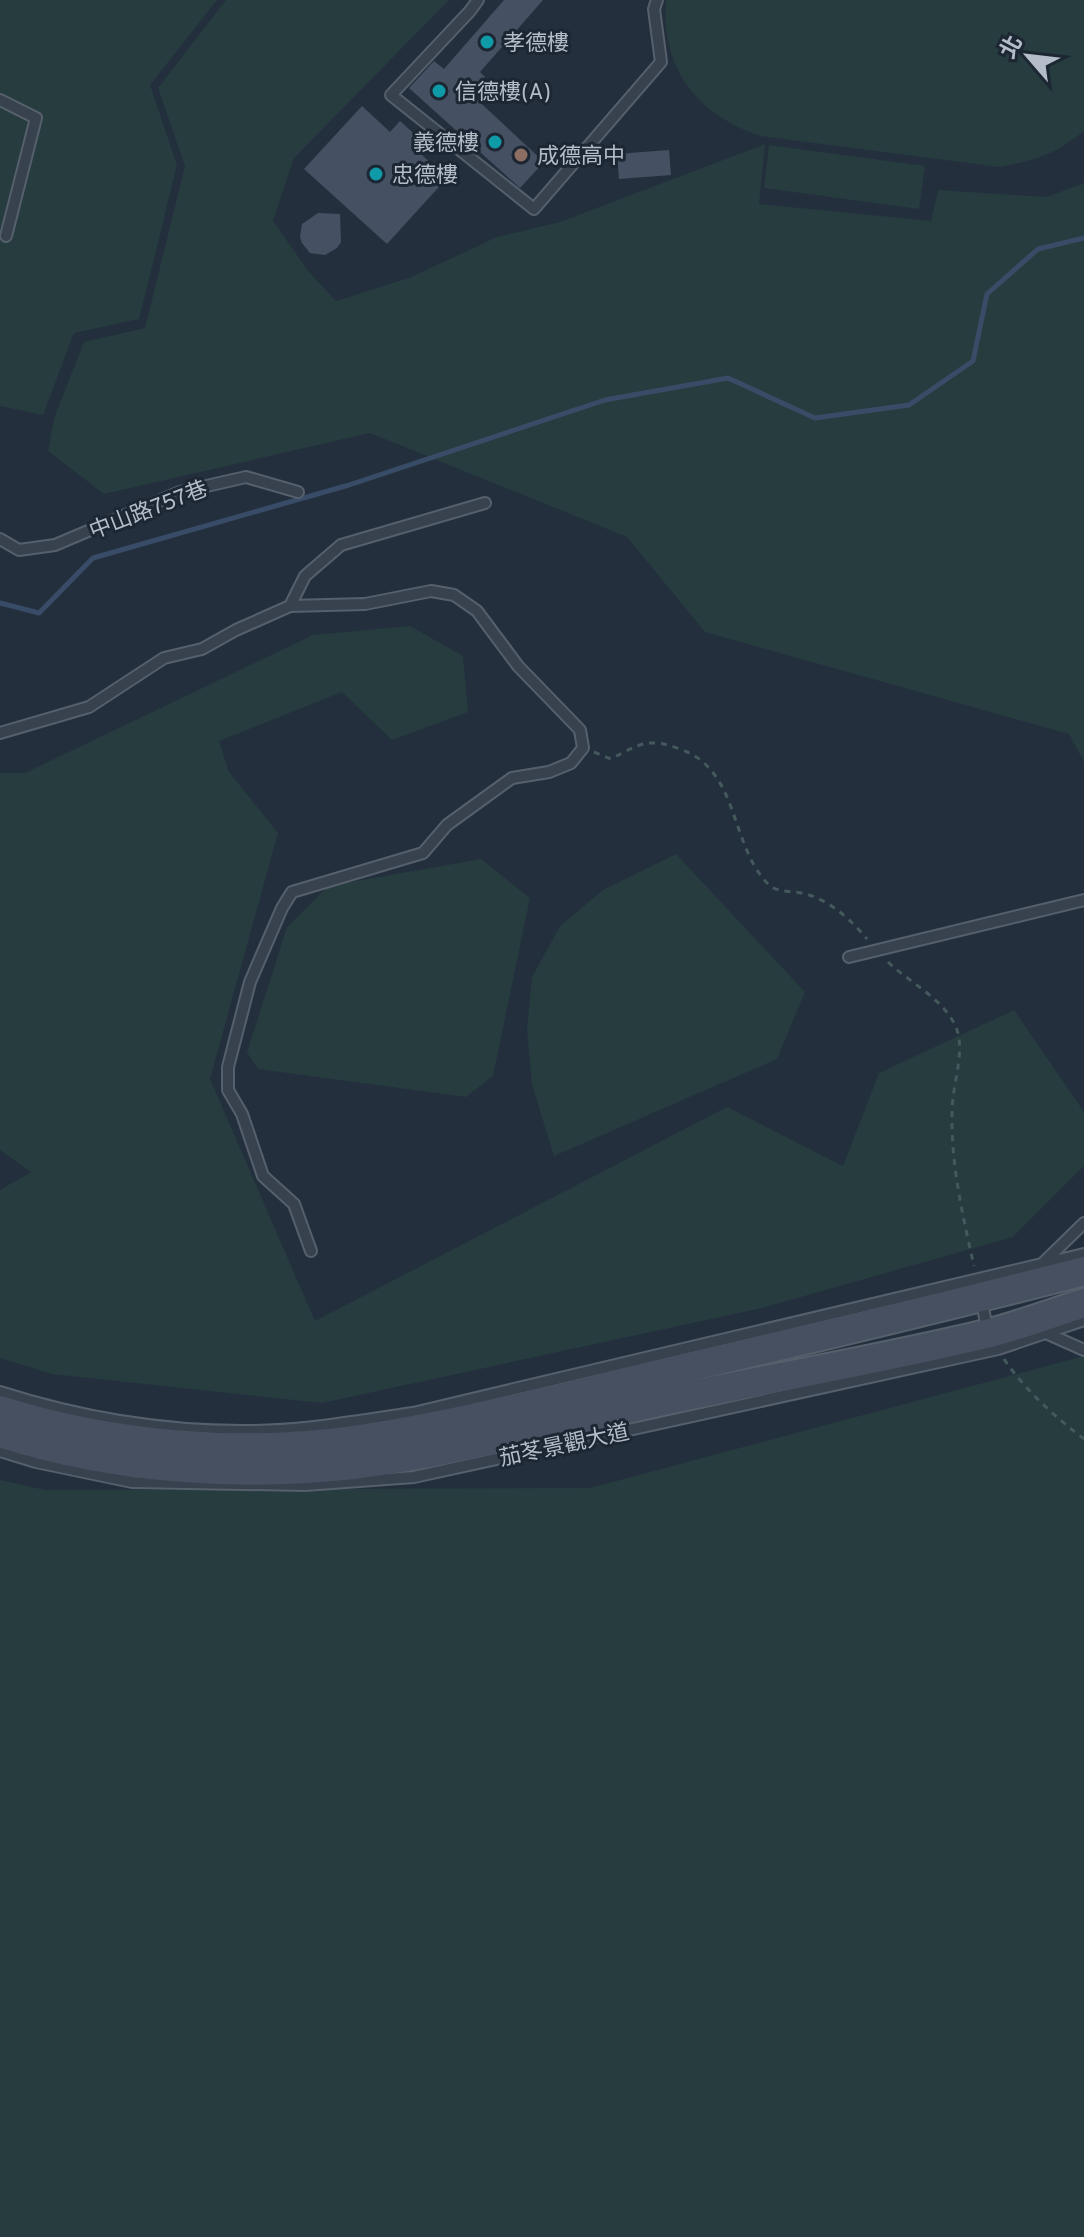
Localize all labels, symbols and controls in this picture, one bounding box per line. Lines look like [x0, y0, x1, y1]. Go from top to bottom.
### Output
north arrow [988, 16, 1068, 96]
place label: 孝德樓 [503, 31, 569, 58]
text: 北 [995, 32, 1030, 64]
marker: 孝德樓 [478, 33, 496, 51]
place label: 信德樓(A) [455, 80, 551, 107]
marker: 信德樓(A) [430, 82, 448, 100]
place label: 義德樓 [413, 131, 479, 158]
marker: 義德樓 [486, 133, 504, 151]
place label: 成德高中 [537, 144, 625, 171]
marker: 成德高中 [512, 146, 530, 164]
place label: 忠德樓 [392, 163, 458, 190]
marker: 忠德樓 [367, 165, 385, 183]
street label: 中山路757巷 [86, 476, 212, 546]
street label: 茄苳景觀大道 [497, 1420, 632, 1473]

